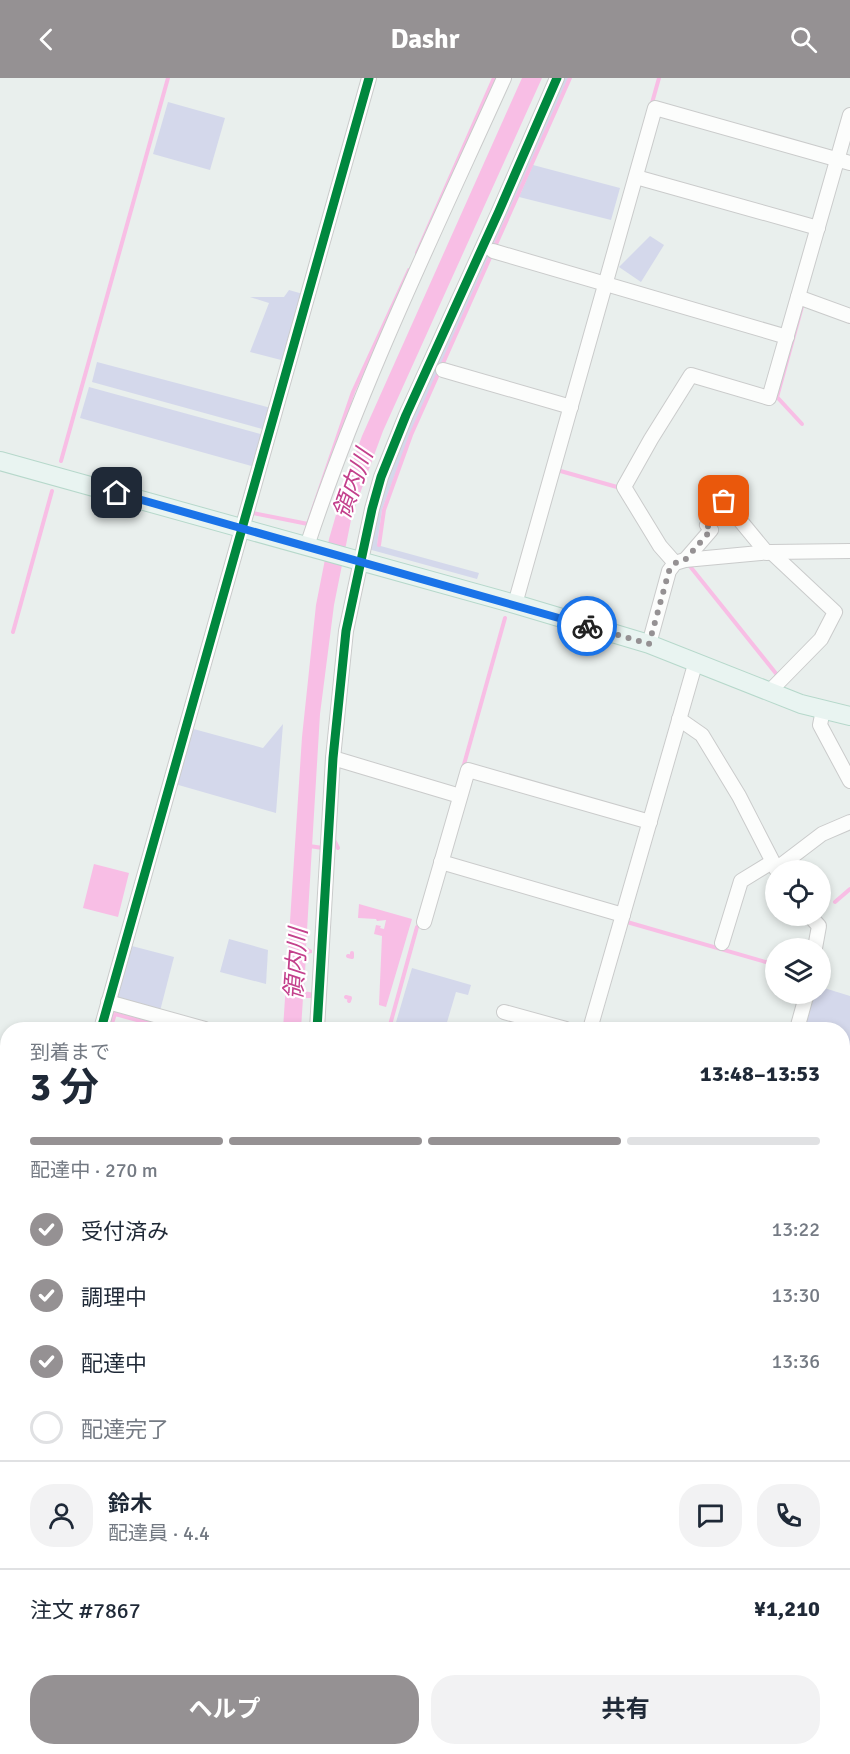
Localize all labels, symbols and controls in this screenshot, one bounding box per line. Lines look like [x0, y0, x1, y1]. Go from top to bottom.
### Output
icon: back [30, 23, 63, 56]
text: Dashr [391, 23, 459, 56]
icon: search [787, 23, 820, 56]
water label: 領内川 [327, 442, 380, 523]
pin [91, 467, 142, 518]
pin [698, 475, 749, 526]
icon: home [100, 476, 133, 509]
icon: bag [707, 484, 740, 517]
courier [557, 596, 617, 656]
icon: bike [571, 610, 604, 643]
map controls [765, 860, 831, 1004]
button: locate [765, 860, 831, 926]
water label: 領内川 [279, 924, 314, 1001]
button: layers [765, 938, 831, 1004]
text: 到着まで [30, 1040, 110, 1065]
text: 13:48–13:53 [700, 1060, 820, 1087]
text: 3 分 [30, 1063, 99, 1111]
text: 配達中 · 270 m [30, 1158, 158, 1183]
icon: check [30, 1213, 63, 1246]
text: 13:22 [771, 1217, 820, 1242]
text: 受付済み [81, 1218, 169, 1245]
icon: check [30, 1279, 63, 1312]
text: 13:30 [771, 1283, 820, 1308]
text: 調理中 [81, 1284, 147, 1311]
icon: check [30, 1345, 63, 1378]
text: 13:36 [771, 1349, 820, 1374]
text: 配達中 [81, 1350, 147, 1377]
text: 配達完了 [81, 1416, 169, 1443]
button: person [30, 1484, 93, 1547]
button: chat [679, 1484, 742, 1547]
button: phone [757, 1484, 820, 1547]
text: 鈴木 [108, 1490, 152, 1517]
text: 配達員 · 4.4 [108, 1521, 210, 1546]
text: ¥1,210 [754, 1595, 820, 1622]
text: 注文 #7867 [30, 1597, 141, 1624]
button: ヘルプ [30, 1675, 419, 1744]
button: 共有 [431, 1675, 820, 1744]

